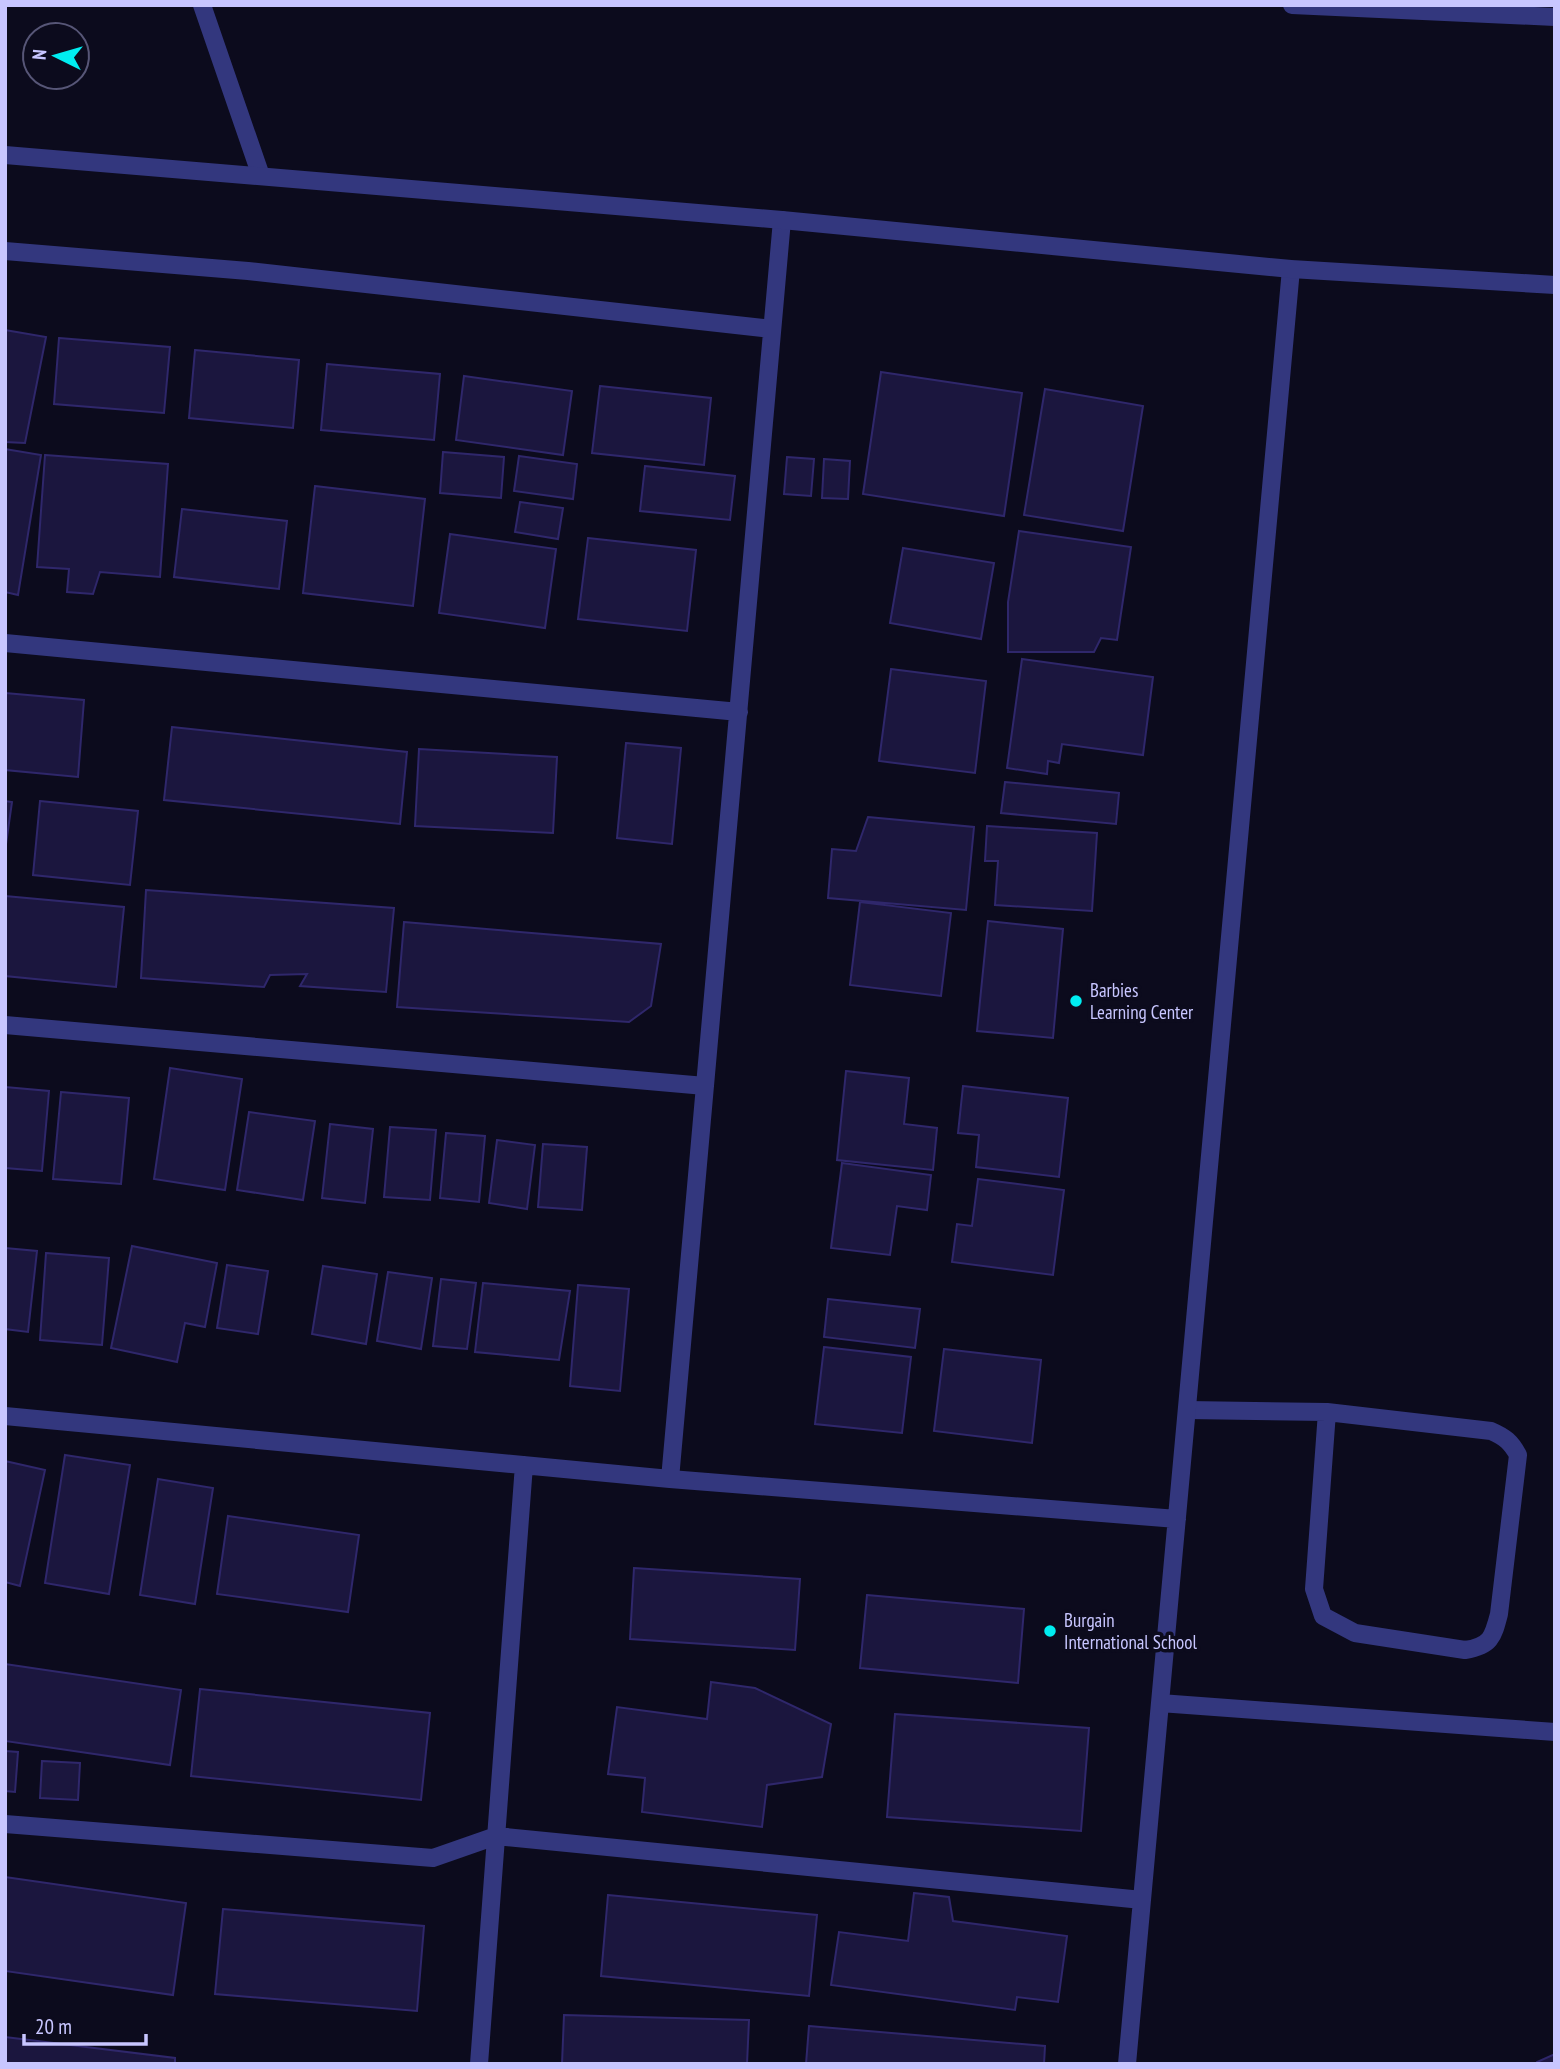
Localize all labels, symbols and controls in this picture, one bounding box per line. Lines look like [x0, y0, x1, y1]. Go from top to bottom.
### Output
north arrow [21, 21, 91, 91]
text: N [27, 48, 51, 61]
place label: Barbies Learning Center [1090, 978, 1194, 1024]
marker: Barbies Learning Center [1068, 993, 1084, 1009]
place label: Burgain International School [1064, 1608, 1197, 1654]
marker: Burgain International School [1042, 1623, 1058, 1639]
scale bar [24, 2002, 147, 2046]
text: 20 m [35, 2013, 72, 2040]

